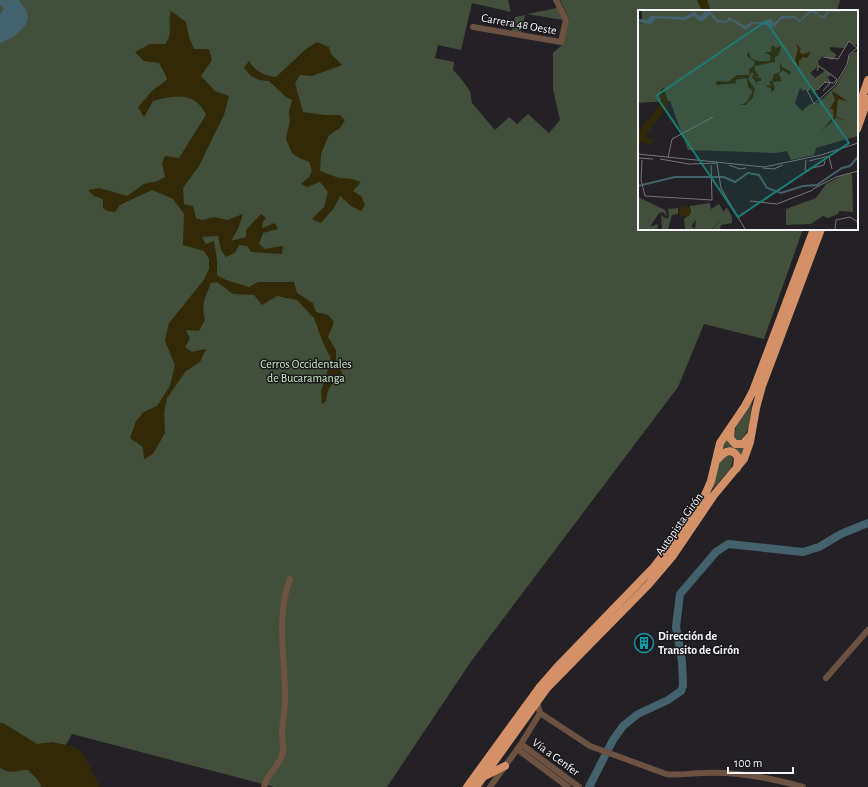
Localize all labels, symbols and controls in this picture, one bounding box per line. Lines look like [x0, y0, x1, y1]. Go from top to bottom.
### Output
inset map [638, 10, 858, 230]
street label: Carrera 48 Oeste [480, 11, 558, 37]
park label: Cerros Occidentales de Bucaramanga [260, 358, 352, 384]
street label: Autopista Girón [653, 491, 705, 557]
place label: Dirección de Transito de Girón [658, 630, 739, 656]
building icon: Dirección de Transito de Girón [633, 632, 655, 654]
street label: Vía a Cenfer [530, 736, 582, 778]
scale bar [728, 749, 793, 775]
text: 100 m [734, 757, 762, 769]

